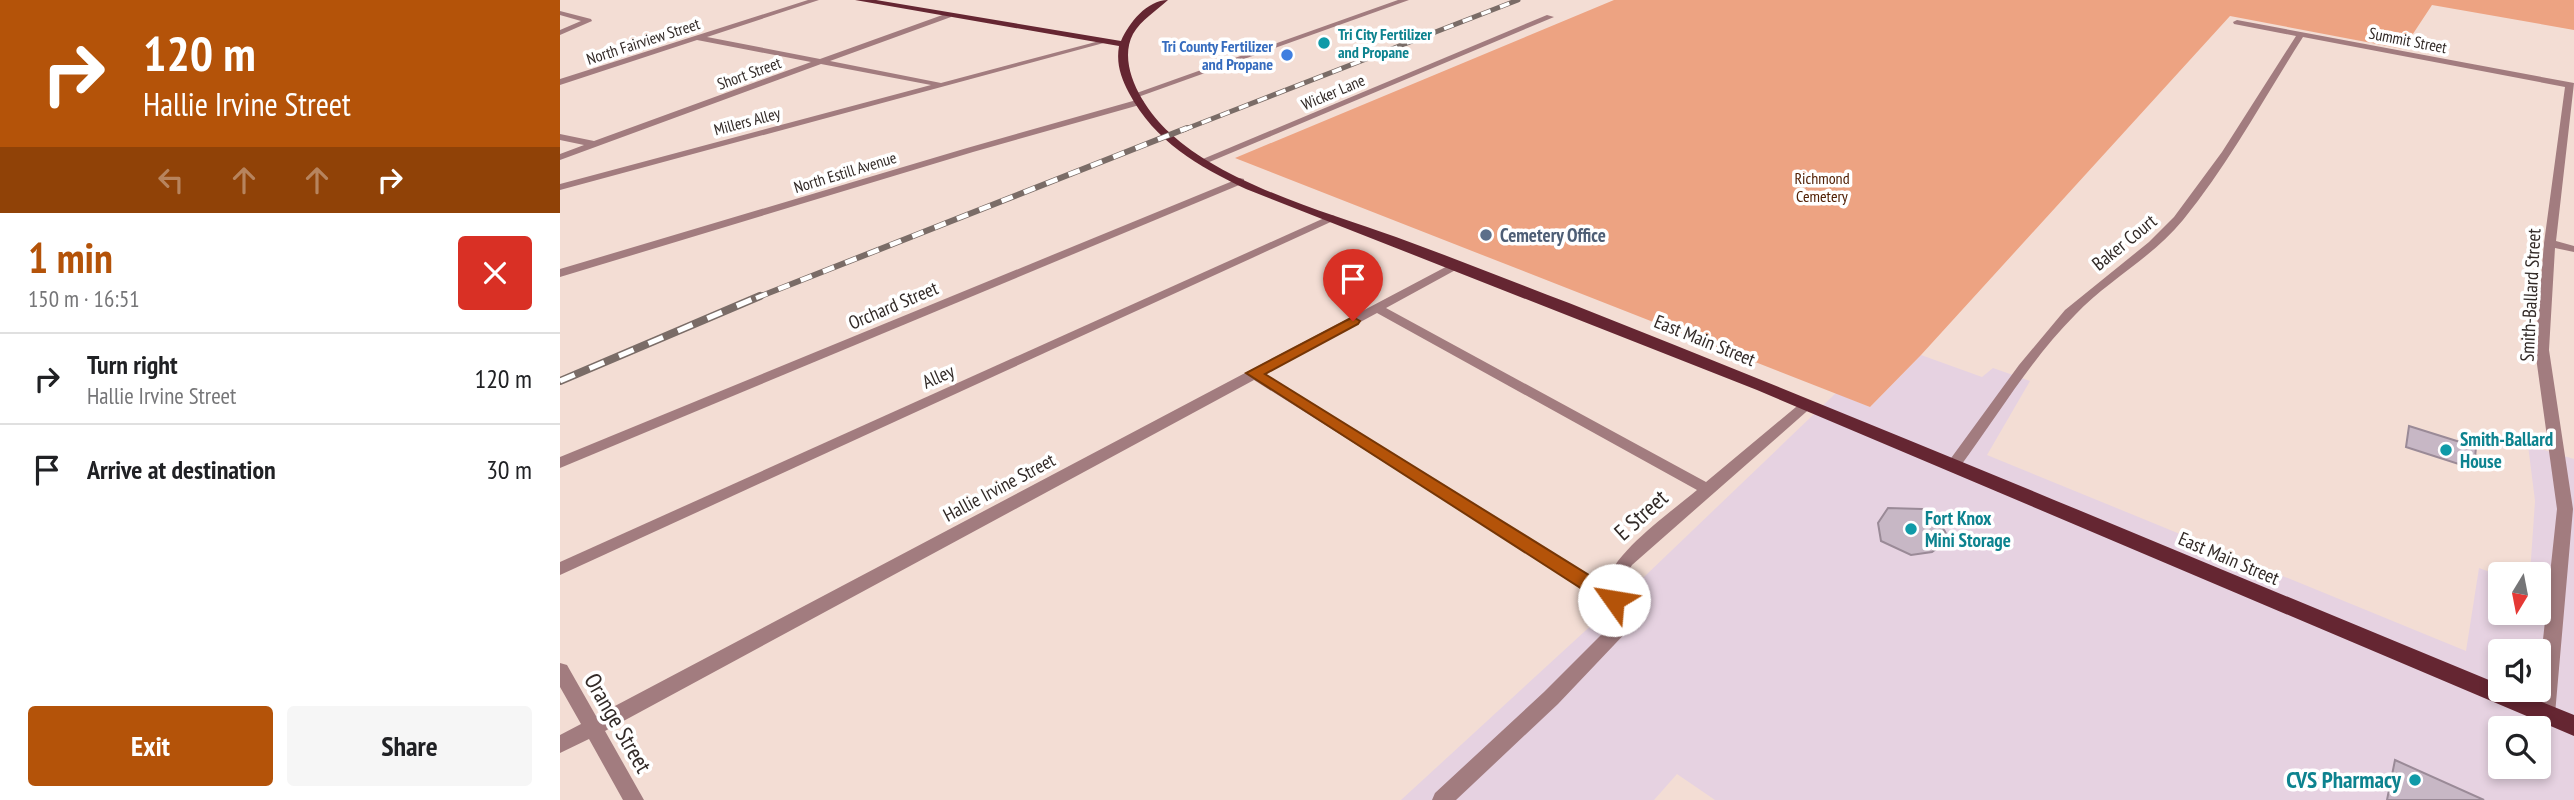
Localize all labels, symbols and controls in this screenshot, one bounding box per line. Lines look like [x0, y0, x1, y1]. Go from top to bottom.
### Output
street label: North Fairview Street [584, 13, 703, 69]
text: 120 m [143, 21, 256, 85]
street label: Summit Street [2367, 23, 2449, 57]
place label: Tri City Fertilizer and Propane [1338, 24, 1432, 62]
icon: right [28, 28, 119, 119]
marker: Tri City Fertilizer and Propane [1316, 35, 1332, 51]
place label: Tri County Fertilizer and Propane [1162, 36, 1273, 74]
marker: Tri County Fertilizer and Propane [1279, 47, 1295, 63]
street label: Short Street [714, 52, 784, 94]
street label: Wicker Lane [1298, 70, 1368, 114]
text: Hallie Irvine Street [143, 83, 351, 125]
street label: Millers Alley [712, 103, 782, 139]
street label: North Estill Avenue [791, 147, 899, 197]
icon: left [152, 161, 190, 199]
icon: ahead [225, 161, 263, 199]
icon: ahead [298, 161, 336, 199]
icon: right [371, 161, 409, 199]
park label: Richmond Cemetery [1794, 168, 1850, 206]
street label: Baker Court [2087, 208, 2162, 275]
place label: Cemetery Office [1500, 223, 1606, 247]
marker: Cemetery Office [1478, 227, 1494, 243]
street label: Smith-Ballard Street [2515, 227, 2546, 362]
text: 1 min [28, 230, 113, 285]
button: close [458, 236, 532, 310]
pin [1323, 249, 1383, 321]
icon: arrive [1334, 260, 1372, 298]
street label: Orchard Street [845, 275, 942, 335]
text: 150 m · 16:51 [28, 284, 140, 313]
street label: East Main Street [1651, 309, 1760, 371]
text: Turn right [87, 348, 178, 381]
street label: Alley [918, 358, 959, 394]
icon: right [28, 360, 66, 398]
text: 120 m [474, 362, 532, 395]
text: Hallie Irvine Street [87, 381, 236, 410]
place label: Smith-Ballard House [2460, 427, 2553, 473]
marker: Smith-Ballard House [2438, 442, 2454, 458]
street label: Hallie Irvine Street [939, 447, 1060, 527]
icon: arrive [28, 451, 66, 489]
text: Arrive at destination [87, 453, 276, 486]
text: 30 m [486, 453, 532, 486]
street label: E Street [1608, 483, 1674, 546]
place label: Fort Knox Mini Storage [1925, 506, 2011, 552]
marker: Fort Knox Mini Storage [1903, 521, 1919, 537]
street label: East Main Street [2175, 526, 2284, 590]
north arrow [2488, 562, 2552, 625]
map controls [2488, 562, 2551, 779]
position arrow [1577, 563, 1651, 637]
button: sound [2488, 639, 2551, 702]
street label: Orange Street [578, 668, 659, 778]
button: Exit [28, 706, 273, 786]
button: Share [287, 706, 532, 786]
button: search [2488, 716, 2551, 779]
place label: CVS Pharmacy [2286, 765, 2402, 794]
marker: CVS Pharmacy [2407, 772, 2423, 788]

